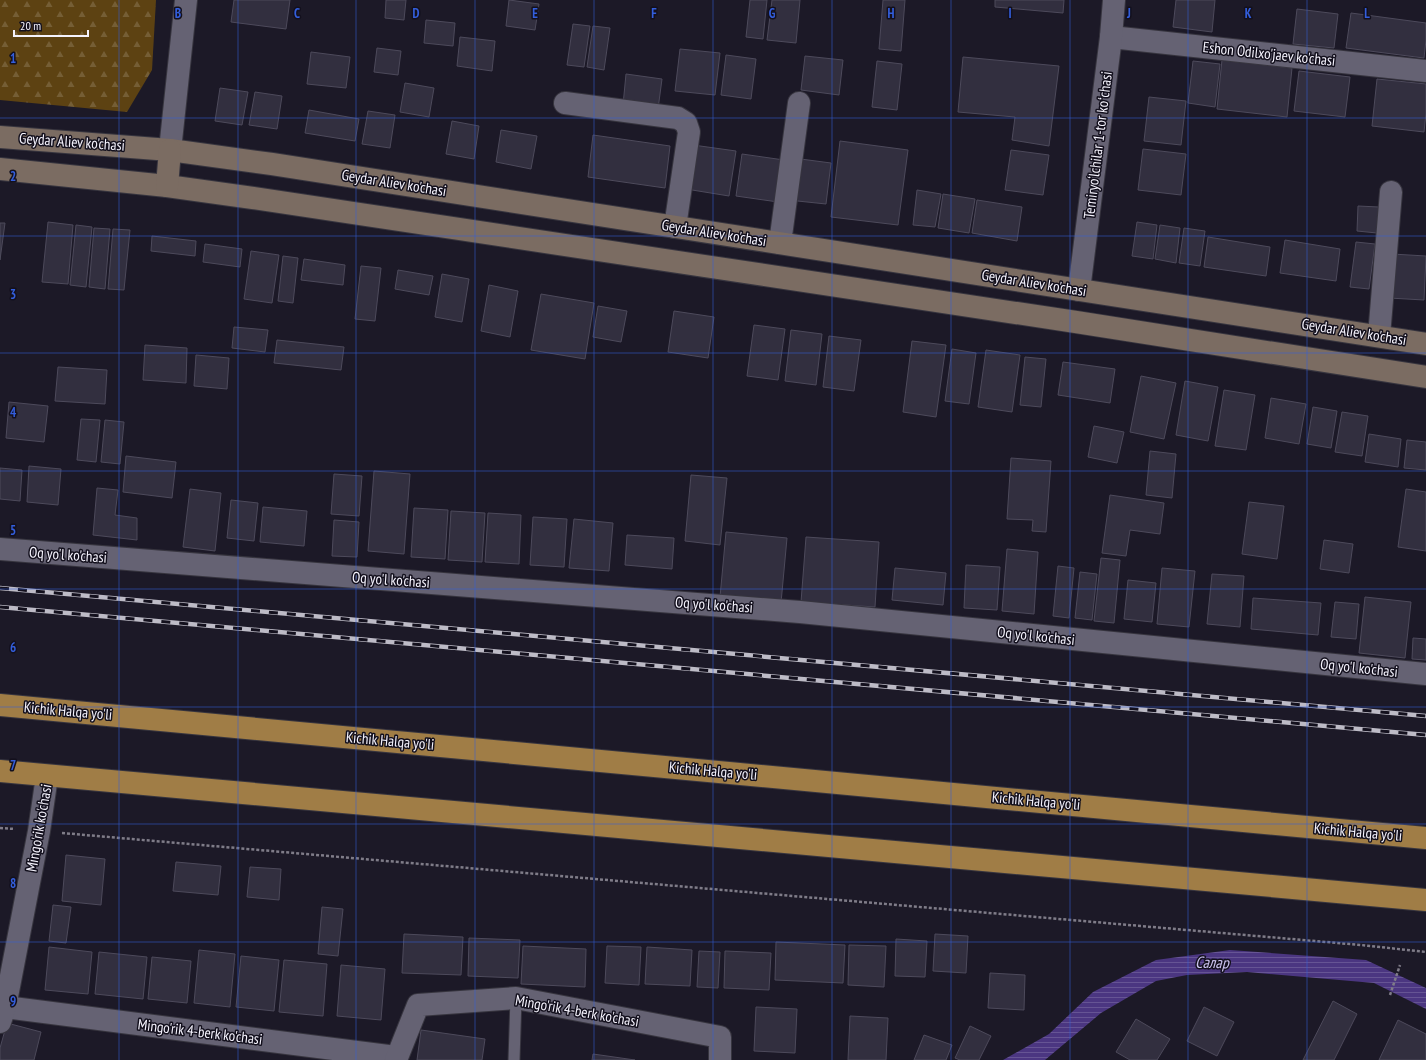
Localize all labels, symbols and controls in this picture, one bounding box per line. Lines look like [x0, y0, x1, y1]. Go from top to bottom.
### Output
text: B [175, 5, 181, 22]
text: C [294, 5, 300, 22]
text: D [413, 5, 420, 22]
text: E [532, 5, 538, 22]
text: F [651, 5, 657, 22]
text: G [769, 5, 776, 22]
text: H [888, 5, 895, 22]
text: I [1008, 5, 1012, 22]
text: J [1126, 5, 1131, 22]
text: K [1245, 5, 1252, 22]
text: L [1364, 5, 1370, 22]
scale bar [14, 12, 88, 38]
text: 20 m [20, 18, 41, 33]
street label: Eshon Odilxo'jaev ko'chasi [1202, 37, 1336, 70]
text: 1 [10, 50, 16, 67]
street label: Temiryo‘lchilar 1-tor koʻchasi [1079, 70, 1116, 220]
street label: Geydar Aliev ko'chasi [19, 128, 126, 155]
street label: Geydar Aliev ko'chasi [340, 165, 448, 200]
text: 2 [10, 168, 16, 185]
street label: Geydar Aliev ko'chasi [660, 215, 768, 250]
street label: Geydar Aliev ko'chasi [980, 265, 1088, 300]
text: 3 [10, 286, 16, 303]
street label: Geydar Aliev ko'chasi [1300, 314, 1408, 349]
text: 4 [10, 404, 17, 421]
text: 5 [10, 522, 16, 539]
street label: Oq yo'l ko'chasi [29, 542, 108, 567]
street label: Oq yo'l ko'chasi [352, 567, 431, 592]
street label: Oq yo'l ko'chasi [675, 592, 754, 617]
street label: Oq yo'l ko'chasi [996, 622, 1076, 649]
text: 6 [10, 639, 16, 656]
street label: Oq yo'l ko'chasi [1319, 654, 1399, 681]
street label: Kichik Halqa yo'li [23, 697, 113, 724]
street label: Kichik Halqa yo'li [345, 727, 435, 754]
text: 7 [10, 757, 16, 774]
street label: Kichik Halqa yo'li [668, 757, 758, 784]
street label: Mingo'rik ko'chasi [21, 783, 56, 873]
street label: Kichik Halqa yo'li [991, 787, 1081, 814]
street label: Kichik Halqa yo'li [1313, 818, 1403, 845]
text: 8 [10, 875, 16, 892]
water label: Салар [1195, 952, 1230, 972]
street label: Mingo'rik 4-berk ko'chasi [514, 990, 640, 1031]
text: 9 [10, 993, 16, 1010]
street label: Mingo'rik 4-berk ko'chasi [137, 1014, 263, 1049]

